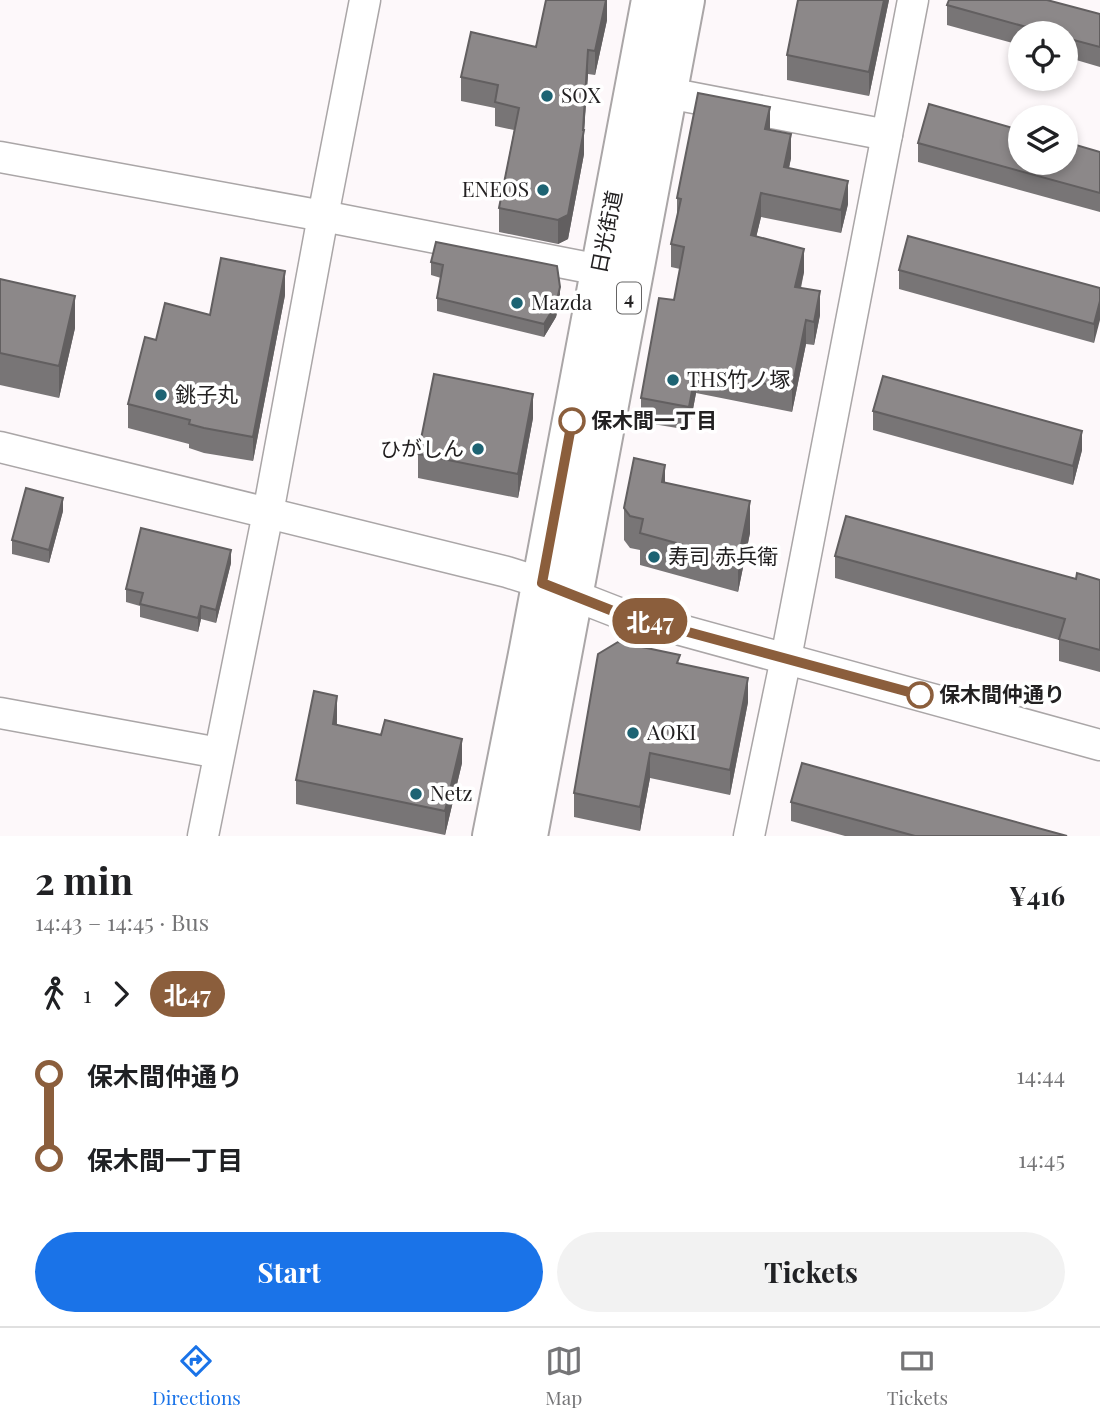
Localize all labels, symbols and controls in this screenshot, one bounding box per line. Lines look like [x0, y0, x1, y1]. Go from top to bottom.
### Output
map controls [1008, 21, 1078, 175]
button: locate [1008, 21, 1078, 91]
place label: SOX [561, 80, 601, 108]
marker: SOX [539, 88, 555, 104]
button: layers [1008, 105, 1078, 175]
place label: ENEOS [462, 174, 529, 202]
marker: ENEOS [535, 182, 551, 198]
street label: 日光街道 [583, 188, 627, 276]
road number: 4 [617, 282, 641, 314]
place label: Mazda [531, 287, 593, 315]
marker: Mazda [509, 295, 525, 311]
place label: THS竹ノ塚 [687, 364, 790, 392]
marker: THS竹ノ塚 [665, 372, 681, 388]
place label: 銚子丸 [175, 379, 238, 407]
marker: 銚子丸 [153, 387, 169, 403]
place label: 保木間一丁目 [591, 405, 717, 433]
marker: 保木間一丁目 [559, 408, 585, 434]
place label: ひがしん [380, 433, 464, 461]
marker: ひがしん [470, 441, 486, 457]
place label: 寿司 赤兵衛 [668, 541, 778, 569]
marker: 寿司 赤兵衛 [646, 549, 662, 565]
line badge: 北47 [610, 598, 690, 644]
text: 北47 [626, 605, 674, 637]
place label: 保木間仲通り [939, 679, 1065, 707]
marker: 保木間仲通り [907, 682, 933, 708]
place label: AOKI [646, 717, 696, 745]
marker: AOKI [625, 725, 641, 741]
place label: Netz [430, 778, 473, 806]
marker: Netz [408, 786, 424, 802]
text: 2 min [35, 854, 133, 905]
text: ¥416 [1009, 878, 1065, 913]
text: 14:43 – 14:45 · Bus [35, 906, 209, 937]
icon: walk [35, 975, 73, 1013]
icon: forward [102, 975, 140, 1013]
text: 1 [83, 978, 92, 1009]
text: 北47 [164, 978, 211, 1010]
text: 保木間仲通り [87, 1058, 243, 1093]
text: 14:44 [1016, 1059, 1065, 1090]
text: 保木間一丁目 [87, 1142, 243, 1177]
text: 14:45 [1018, 1143, 1065, 1174]
button: Start [35, 1232, 543, 1312]
button: Tickets [557, 1232, 1065, 1312]
tab: Directions [152, 1342, 241, 1410]
tab: Map [545, 1342, 583, 1410]
tab: Tickets [887, 1342, 948, 1410]

